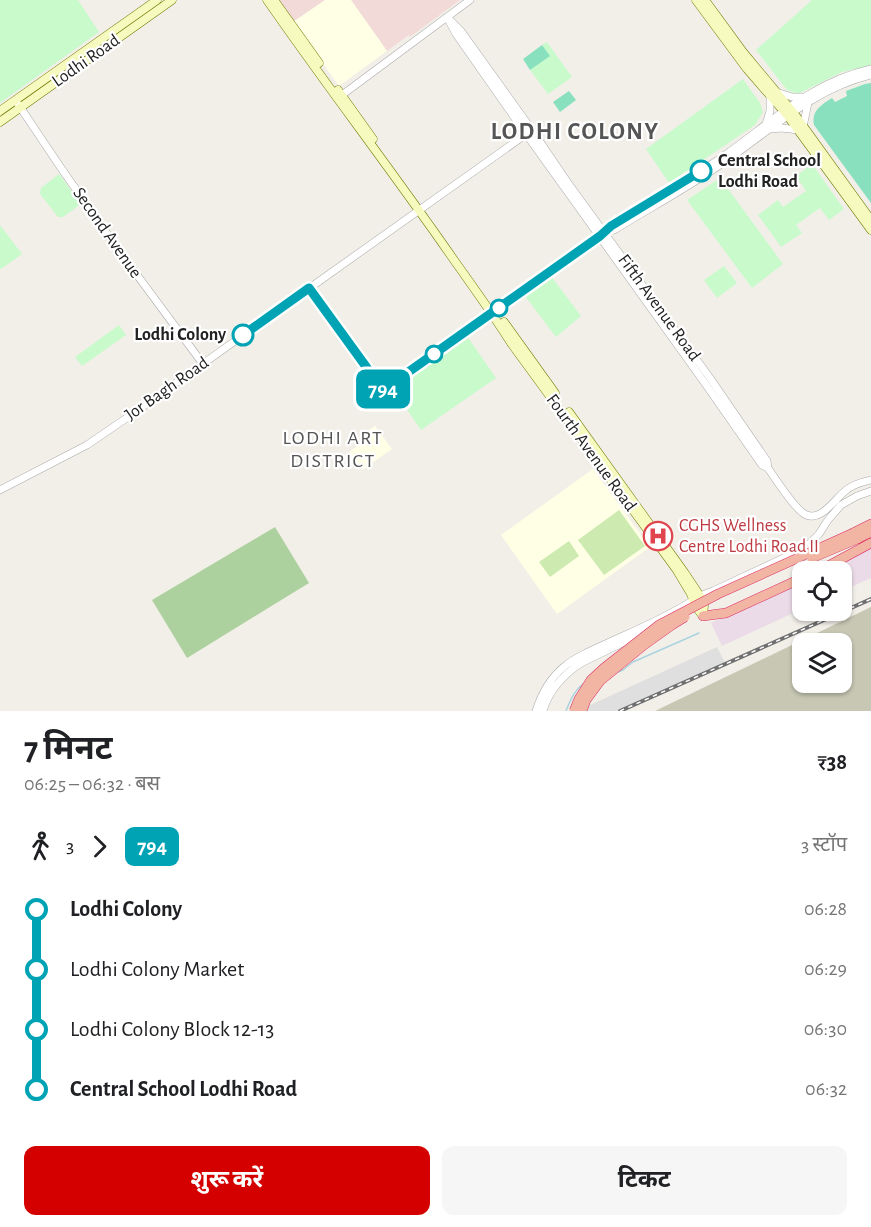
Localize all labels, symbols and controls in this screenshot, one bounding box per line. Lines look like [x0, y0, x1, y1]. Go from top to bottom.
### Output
street label: Lodhi Road [49, 31, 123, 91]
district label: LODHI COLONY [491, 120, 659, 144]
place label: Central School Lodhi Road [718, 152, 821, 191]
marker: Central School Lodhi Road [690, 160, 712, 182]
street label: Second Avenue [69, 184, 145, 282]
street label: Fifth Avenue Road [614, 251, 704, 365]
unlabelled marker [490, 299, 508, 317]
marker: Lodhi Colony [232, 324, 254, 346]
place label: Lodhi Colony [134, 326, 227, 344]
unlabelled marker [425, 345, 443, 363]
street label: Jor Bagh Road [122, 354, 212, 424]
line badge: 794 [348, 370, 418, 408]
text: 794 [368, 379, 398, 400]
street label: Fourth Avenue Road [543, 391, 639, 515]
district label: LODHI ART DISTRICT [283, 428, 383, 471]
place label: CGHS Wellness Centre Lodhi Road II [679, 517, 819, 556]
hospital icon: CGHS Wellness Centre Lodhi Road II [642, 520, 674, 552]
map controls [792, 561, 852, 693]
button: locate [792, 561, 852, 621]
button: layers [792, 633, 852, 693]
text: 7 मिनट [24, 733, 113, 766]
text: ₹38 [817, 751, 847, 773]
text: 06:25 – 06:32 · बस [24, 774, 160, 794]
icon: walk [24, 830, 57, 863]
icon: forward [83, 830, 116, 863]
text: 3 स्टॉप [801, 835, 847, 855]
text: 3 [66, 836, 74, 856]
text: 794 [137, 836, 167, 857]
text: Lodhi Colony [70, 898, 182, 920]
text: 06:28 [804, 899, 847, 919]
text: Lodhi Colony Market [70, 958, 244, 980]
text: 06:29 [804, 959, 847, 979]
text: Lodhi Colony Block 12-13 [70, 1018, 274, 1040]
text: 06:30 [804, 1019, 847, 1039]
text: Central School Lodhi Road [70, 1078, 297, 1100]
text: 06:32 [805, 1079, 847, 1099]
button: शुरू करें [24, 1146, 430, 1215]
button: टिकट [442, 1146, 847, 1215]

